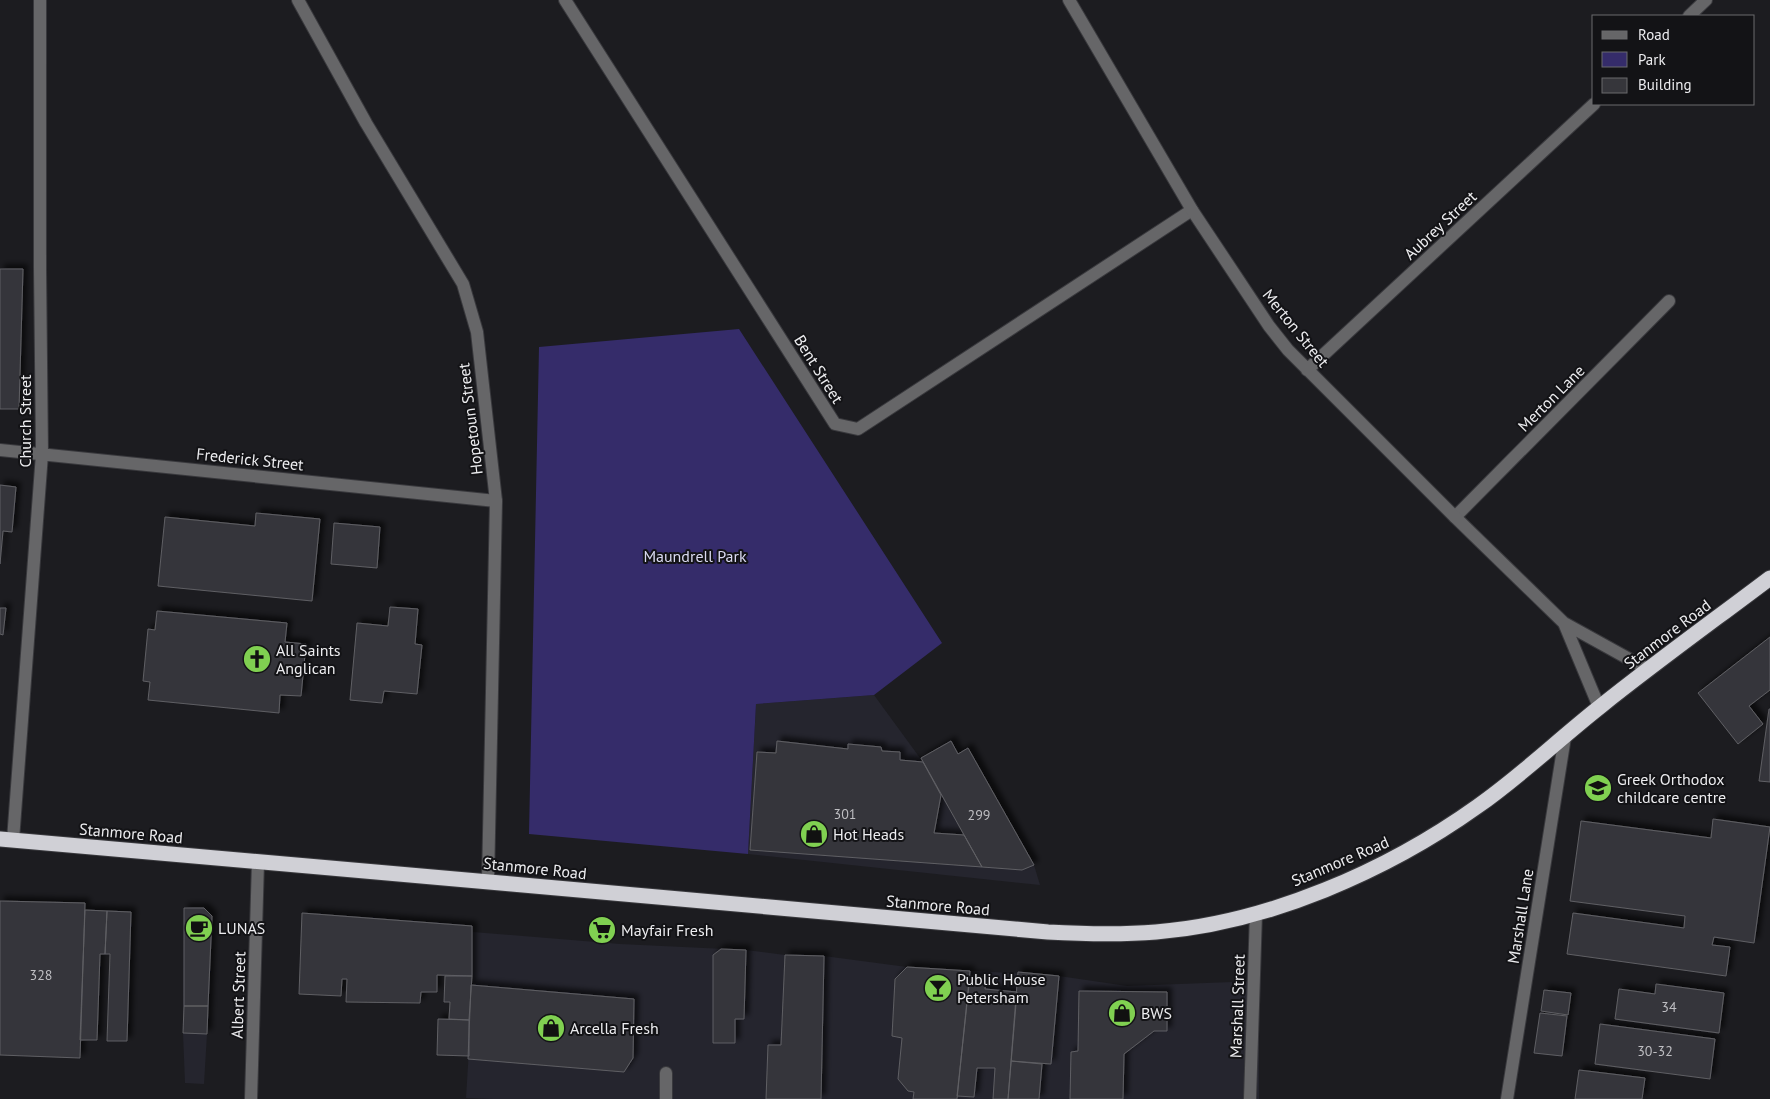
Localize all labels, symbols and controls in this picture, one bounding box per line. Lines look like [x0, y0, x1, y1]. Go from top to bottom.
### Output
legend [1592, 15, 1755, 105]
text: Road [1638, 25, 1670, 44]
text: Park [1638, 50, 1666, 69]
text: Building [1638, 75, 1692, 94]
street label: Aubrey Street [1400, 186, 1481, 264]
street label: Merton Street [1259, 285, 1334, 371]
street label: Bent Street [790, 331, 848, 407]
street label: Merton Lane [1513, 360, 1589, 436]
street label: Hopetoun Street [453, 361, 487, 476]
street label: Church Street [15, 374, 35, 468]
street label: Frederick Street [195, 443, 305, 475]
park label: Maundrell Park [643, 546, 747, 566]
street label: Stanmore Road [1619, 595, 1715, 673]
place label: All Saints Anglican [276, 640, 341, 678]
church icon: All Saints Anglican [242, 644, 272, 674]
place label: Greek Orthodox childcare centre [1617, 769, 1726, 807]
school or university icon: Greek Orthodox childcare centre [1583, 773, 1613, 803]
house number: 301 [834, 805, 856, 823]
house number: 299 [968, 806, 990, 824]
street label: Stanmore Road [78, 819, 184, 847]
shop icon: Hot Heads [799, 819, 829, 849]
place label: Hot Heads [833, 824, 904, 844]
street label: Stanmore Road [1288, 831, 1392, 891]
street label: Stanmore Road [482, 853, 588, 883]
street label: Marshall Lane [1503, 867, 1537, 965]
street label: Stanmore Road [885, 891, 991, 919]
cafe icon: LUNAS [184, 913, 214, 943]
supermarket icon: Mayfair Fresh [587, 915, 617, 945]
place label: LUNAS [218, 918, 265, 938]
place label: Mayfair Fresh [621, 920, 713, 940]
street label: Albert Street [226, 950, 250, 1039]
street label: Marshall Street [1225, 953, 1249, 1058]
house number: 328 [30, 966, 52, 984]
place label: Public House Petersham [957, 969, 1046, 1007]
bar icon: Public House Petersham [923, 973, 953, 1003]
shop icon: BWS [1107, 998, 1137, 1028]
house number: 34 [1661, 998, 1677, 1016]
place label: BWS [1141, 1003, 1172, 1023]
shop icon: Arcella Fresh [536, 1013, 566, 1043]
place label: Arcella Fresh [570, 1018, 659, 1038]
house number: 30-32 [1637, 1042, 1673, 1060]

